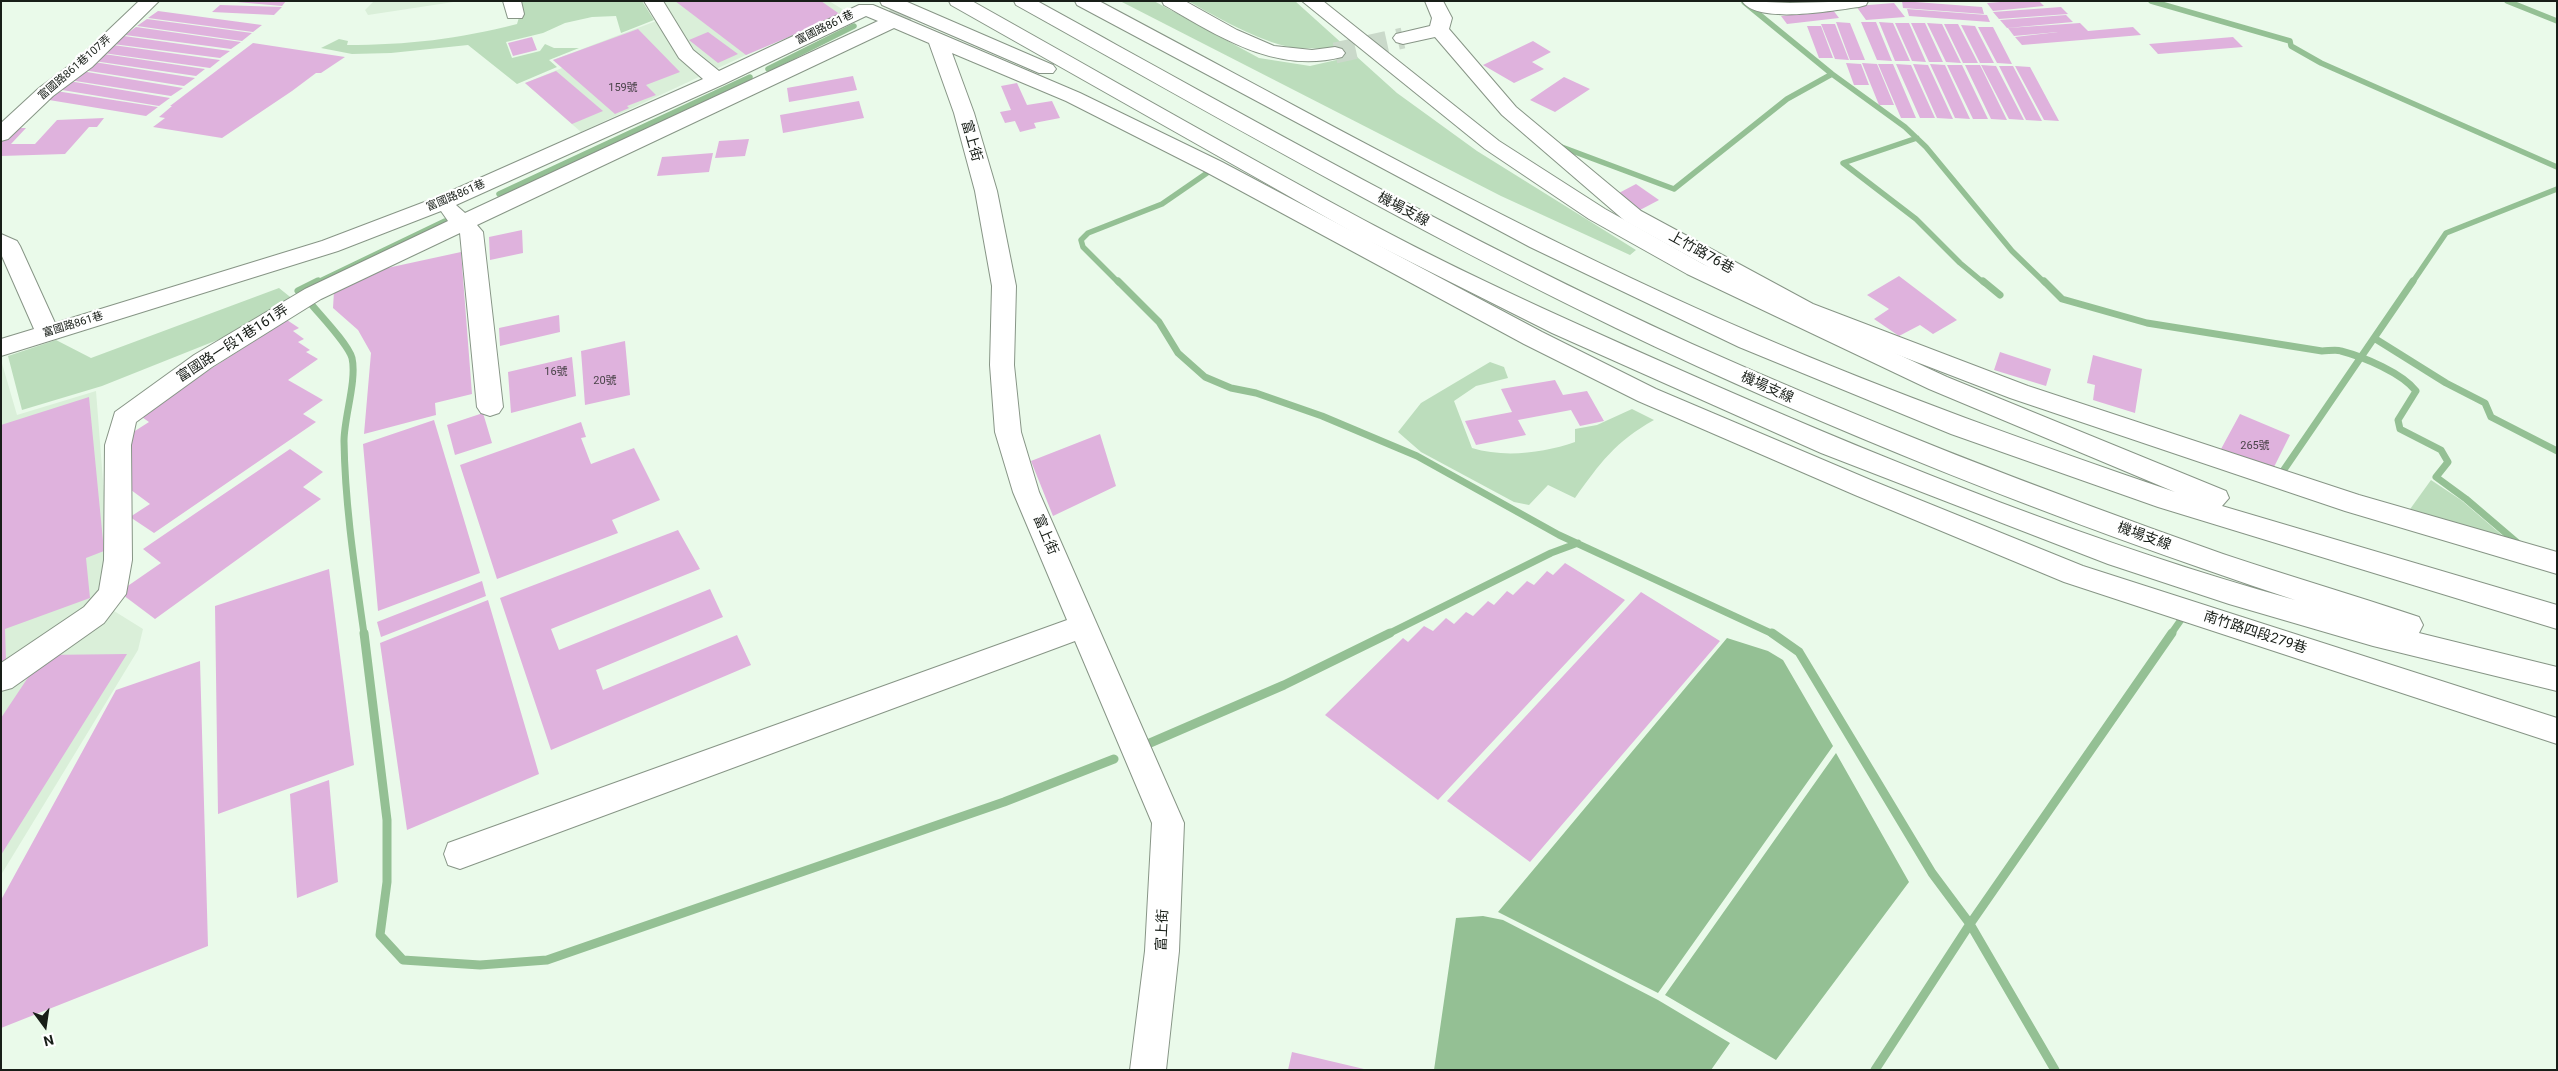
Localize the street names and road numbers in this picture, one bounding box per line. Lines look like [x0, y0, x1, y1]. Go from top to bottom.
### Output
street label: 富國路861巷 [794, 8, 856, 48]
street label: 富國路861巷107弄 [36, 33, 114, 103]
street label: 富上街 [957, 118, 985, 164]
street label: 富國路861巷 [425, 178, 487, 214]
street label: 機場支線 [1374, 189, 1432, 231]
street label: 上竹路76巷 [1666, 228, 1736, 278]
street label: 富國路一段1巷161弄 [174, 302, 292, 386]
street label: 富國路861巷 [41, 310, 105, 340]
street label: 機場支線 [1738, 369, 1796, 407]
street label: 富上街 [1029, 512, 1061, 558]
street label: 機場支線 [2115, 520, 2173, 554]
street label: 南竹路四段279巷 [2201, 608, 2309, 658]
street label: 富上街 [1154, 909, 1172, 951]

